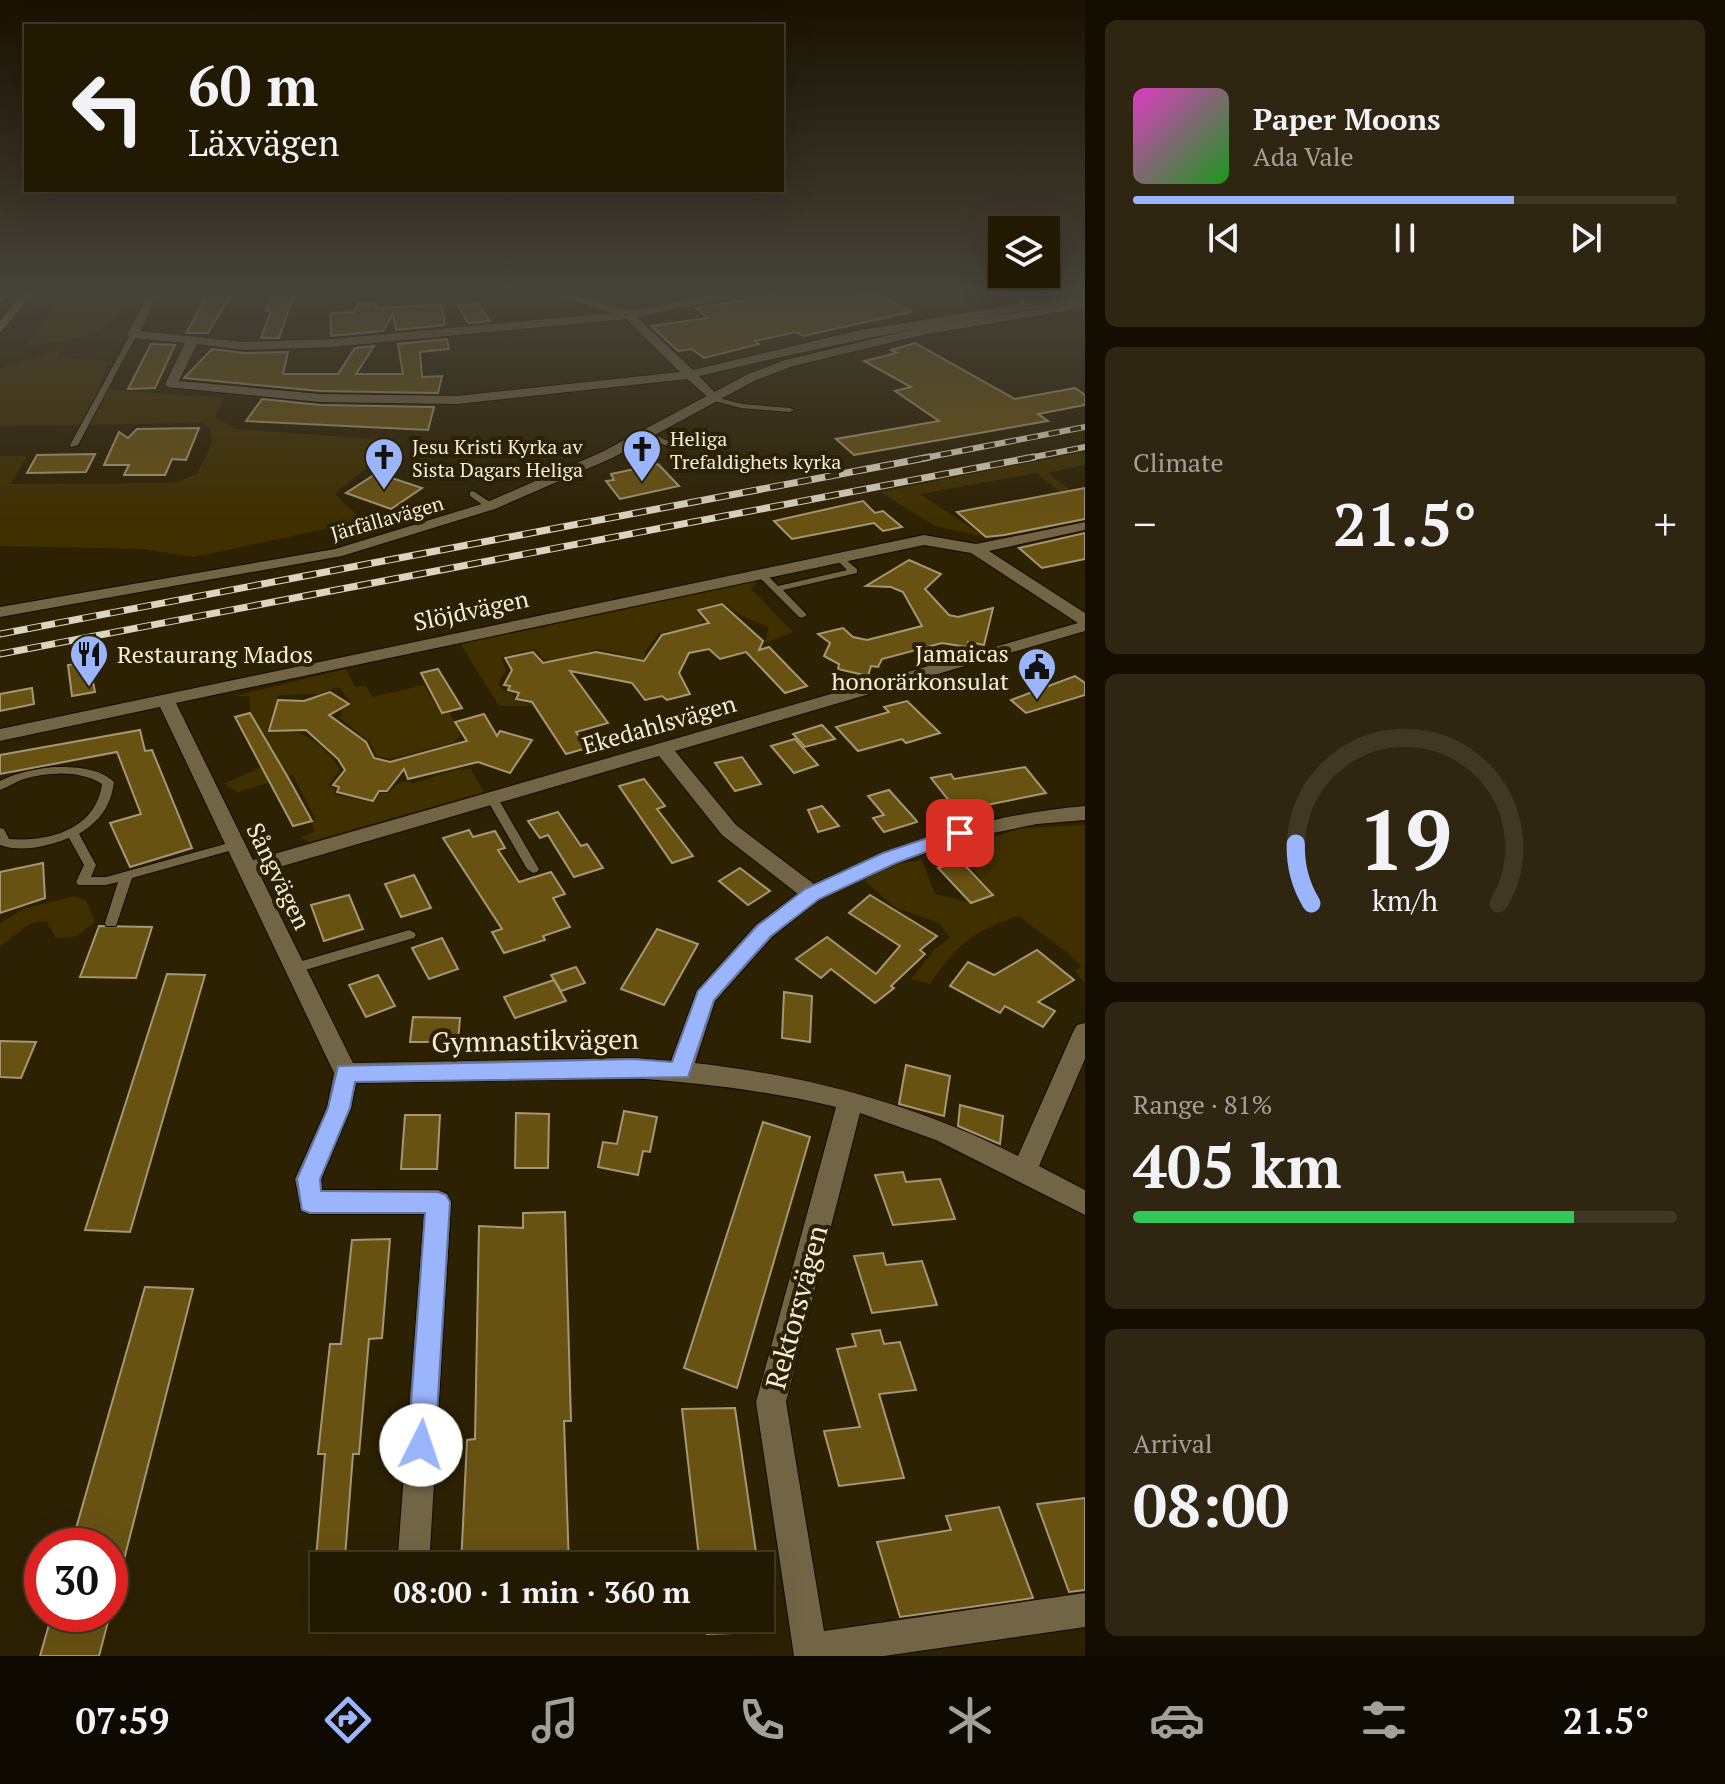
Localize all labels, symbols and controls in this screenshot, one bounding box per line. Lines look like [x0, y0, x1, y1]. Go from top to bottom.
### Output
text: 60 m [188, 48, 318, 122]
icon: left [56, 56, 160, 160]
text: Paper Moons [1253, 99, 1441, 139]
text: Läxvägen [188, 119, 340, 166]
text: Ada Vale [1253, 139, 1354, 173]
map controls [988, 216, 1060, 288]
button: layers [988, 216, 1060, 288]
icon: previous [1202, 216, 1246, 260]
icon: pause [1383, 216, 1427, 260]
icon: next [1564, 216, 1608, 260]
place label: Heliga Trefaldighets kyrka [670, 425, 841, 475]
church icon: Heliga Trefaldighets kyrka [621, 428, 663, 483]
place label: Jesu Kristi Kyrka av Sista Dagars Heliga [412, 433, 583, 483]
church icon: Jesu Kristi Kyrka av Sista Dagars Heliga [363, 436, 405, 491]
text: Climate [1133, 445, 1224, 479]
text: 21.5° [1333, 484, 1477, 563]
street label: Järfällavägen [327, 489, 447, 547]
text: − [1133, 494, 1156, 553]
text: + [1654, 494, 1677, 553]
street label: Slöjdvägen [411, 582, 531, 638]
restaurant icon: Restaurang Mados [68, 633, 110, 688]
place label: Jamaicas honorärkonsulat [832, 637, 1009, 697]
place label: Restaurang Mados [117, 638, 313, 670]
public building icon: Jamaicas honorärkonsulat [1016, 646, 1058, 701]
street label: Ekedahlsvägen [578, 687, 740, 761]
text: 19 [1358, 784, 1452, 894]
pin [926, 799, 994, 867]
icon: arrive [938, 811, 982, 855]
street label: Sångvägen [239, 817, 319, 935]
text: km/h [1372, 881, 1438, 919]
street label: Gymnastikvägen [431, 1020, 639, 1060]
text: Range · 81% [1133, 1087, 1272, 1121]
text: 405 km [1133, 1126, 1341, 1205]
street label: Rektorsvägen [756, 1221, 836, 1393]
position arrow [379, 1403, 463, 1487]
text: Arrival [1133, 1426, 1213, 1460]
text: 08:00 [1133, 1465, 1289, 1544]
speed limit sign: 30 [24, 1528, 128, 1632]
text: 08:00 · 1 min · 360 m [394, 1572, 690, 1612]
icon: directions [320, 1692, 376, 1748]
icon: music [527, 1692, 583, 1748]
icon: phone [734, 1692, 790, 1748]
icon: climate [942, 1692, 998, 1748]
icon: car [1149, 1692, 1205, 1748]
icon: filters [1356, 1692, 1412, 1748]
text: 07:59 [76, 1697, 169, 1744]
text: 21.5° [1563, 1697, 1649, 1744]

